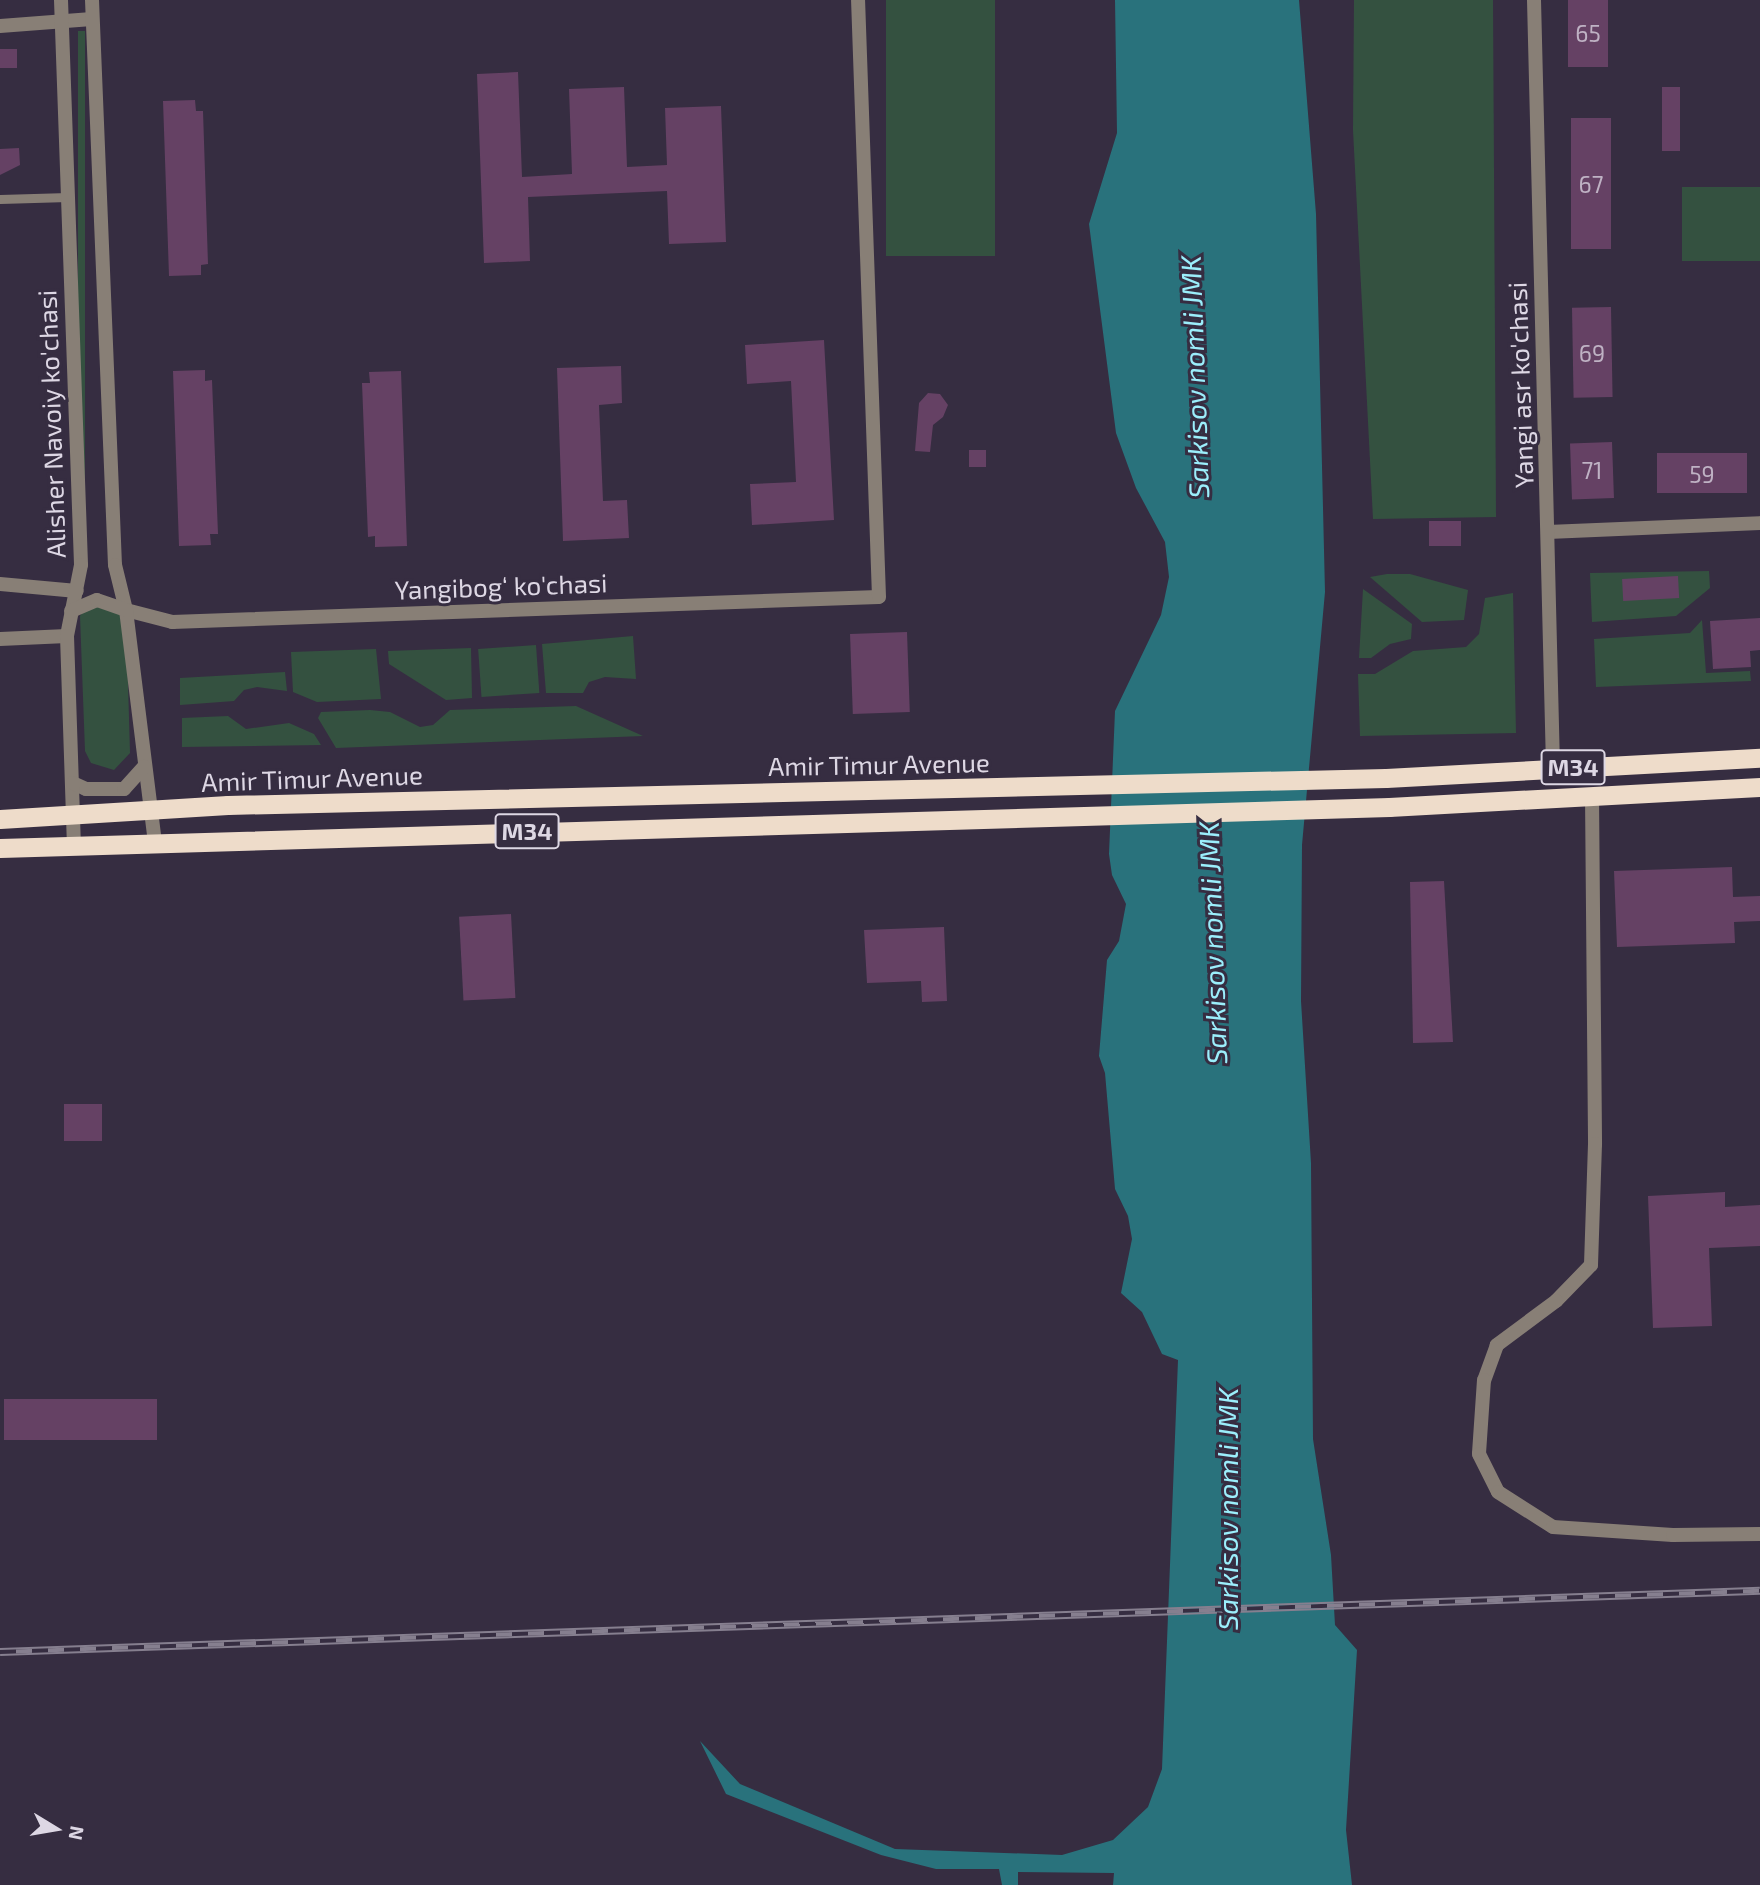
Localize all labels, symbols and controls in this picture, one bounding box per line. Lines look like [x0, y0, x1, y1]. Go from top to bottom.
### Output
house number: 65 [1575, 19, 1601, 47]
house number: 67 [1579, 170, 1603, 198]
water label: Sarkisov nomli JMK [1173, 255, 1215, 499]
street label: Yangi asr ko'chasi [1501, 281, 1539, 489]
street label: Alisher Navoiy ko'chasi [31, 289, 71, 559]
house number: 69 [1579, 339, 1605, 367]
house number: 71 [1582, 456, 1602, 484]
house number: 59 [1689, 460, 1715, 488]
street label: Yangibog‘ ko'chasi [394, 567, 608, 605]
street label: Amir Timur Avenue [767, 746, 991, 782]
road number: M34 [1540, 746, 1606, 788]
street label: Amir Timur Avenue [199, 758, 425, 798]
road number: M34 [494, 810, 560, 852]
water label: Sarkisov nomli JMK [1191, 821, 1233, 1065]
water label: Sarkisov nomli JMK [1210, 1387, 1244, 1631]
north arrow [21, 1794, 91, 1864]
text: N [65, 1824, 90, 1842]

